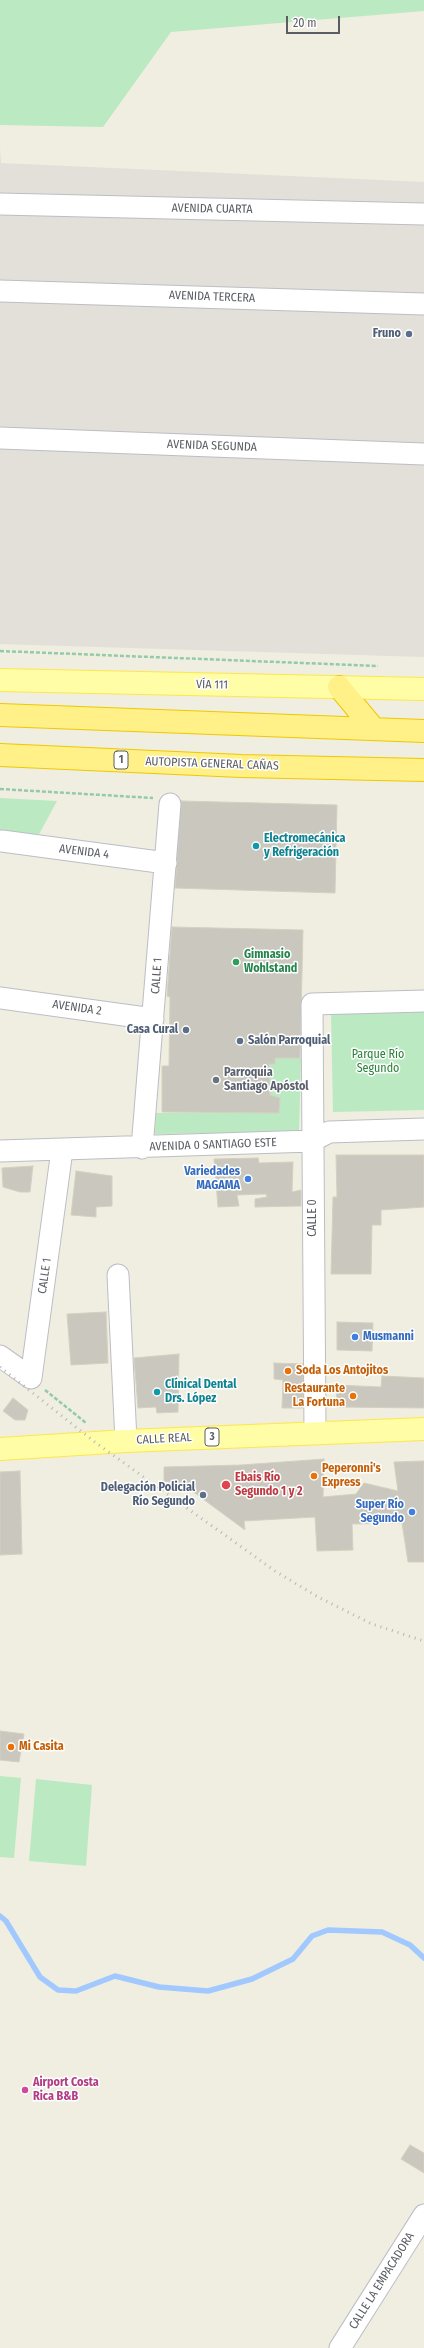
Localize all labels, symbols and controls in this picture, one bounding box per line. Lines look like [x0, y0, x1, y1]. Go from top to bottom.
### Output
scale bar [288, 8, 342, 34]
text: 20 m [293, 16, 317, 30]
street label: AVENIDA CUARTA [171, 201, 253, 217]
street label: AVENIDA TERCERA [169, 288, 255, 306]
place label: Fruno [373, 327, 401, 341]
marker: Fruno [404, 329, 414, 339]
street label: AVENIDA SEGUNDA [167, 437, 257, 455]
street label: VÍA 111 [196, 678, 228, 692]
road number: 1 [114, 751, 128, 769]
street label: AUTOPISTA GENERAL CAÑAS [145, 754, 279, 774]
place label: Electromecánica y Refrigeración [264, 832, 346, 860]
marker: Electromecánica y Refrigeración [251, 841, 261, 851]
street label: AVENIDA 4 [58, 842, 110, 862]
place label: Gimnasio Wohlstand [244, 948, 297, 976]
street label: CALLE 1 [149, 957, 165, 995]
marker: Gimnasio Wohlstand [231, 957, 241, 967]
street label: AVENIDA 2 [51, 997, 103, 1019]
place label: Casa Cural [127, 1023, 178, 1037]
marker: Casa Cural [181, 1025, 191, 1035]
place label: Salón Parroquial [248, 1034, 330, 1048]
marker: Salón Parroquial [235, 1036, 245, 1046]
park label: Parque Río Segundo [352, 1048, 404, 1076]
place label: Parroquia Santiago Apóstol [224, 1066, 309, 1094]
marker: Parroquia Santiago Apóstol [211, 1075, 221, 1085]
street label: AVENIDA 0 SANTIAGO ESTE [149, 1136, 277, 1154]
place label: Variedades MAGAMA [184, 1165, 240, 1193]
marker: Variedades MAGAMA [243, 1174, 253, 1184]
street label: CALLE 0 [306, 1199, 320, 1237]
street label: CALLE 1 [35, 1257, 55, 1295]
place label: Musmanni [363, 1330, 414, 1344]
marker: Musmanni [350, 1332, 360, 1342]
place label: Soda Los Antojitos [296, 1364, 388, 1378]
marker: Soda Los Antojitos [283, 1366, 293, 1376]
place label: Clínical Dental Drs. López [165, 1378, 236, 1406]
place label: Restaurante La Fortuna [284, 1382, 345, 1410]
marker: Clínical Dental Drs. López [152, 1387, 162, 1397]
marker: Restaurante La Fortuna [348, 1391, 358, 1401]
road number: 3 [205, 1428, 219, 1446]
street label: CALLE REAL [136, 1430, 192, 1448]
place label: Peperonni's Express [322, 1462, 381, 1490]
place label: Ebais Río Segundo 1 y 2 [235, 1471, 302, 1499]
marker: Peperonni's Express [309, 1471, 319, 1481]
marker: Ebais Río Segundo 1 y 2 [220, 1479, 232, 1491]
place label: Delegación Policial Río Segundo [101, 1481, 195, 1509]
marker: Delegación Policial Río Segundo [198, 1490, 208, 1500]
place label: Super Río Segundo [356, 1498, 404, 1526]
marker: Super Río Segundo [407, 1507, 417, 1517]
place label: Mi Casita [19, 1740, 64, 1754]
marker: Mi Casita [6, 1742, 16, 1752]
place label: Airport Costa Rica B&B [33, 2076, 99, 2104]
marker: Airport Costa Rica B&B [20, 2085, 30, 2095]
street label: CALLE LA EMPACADORA [346, 2230, 418, 2332]

